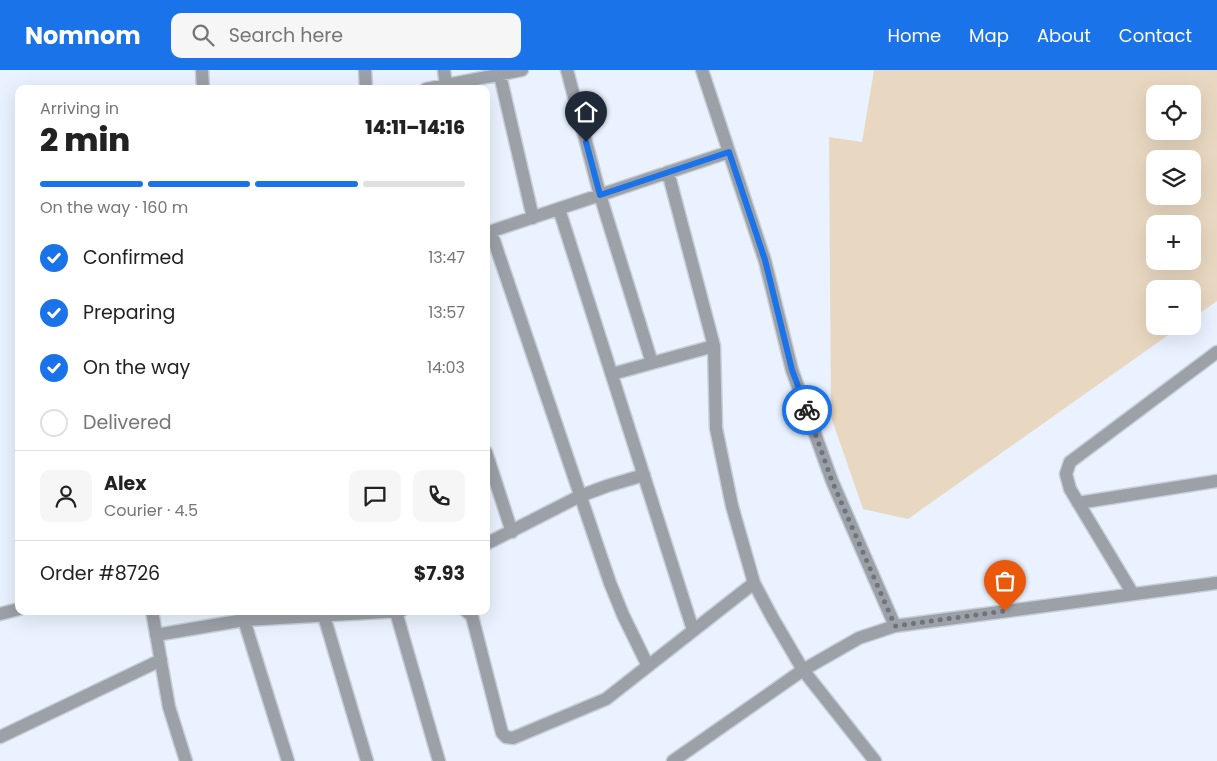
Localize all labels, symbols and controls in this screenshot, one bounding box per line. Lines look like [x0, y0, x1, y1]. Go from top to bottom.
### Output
search box [171, 13, 521, 58]
text: Nomnom [25, 19, 141, 52]
icon: search [189, 21, 217, 49]
text: Search here [229, 22, 343, 49]
text: Home [887, 23, 941, 48]
text: Map [969, 23, 1009, 48]
text: About [1037, 23, 1091, 48]
text: Contact [1119, 23, 1192, 48]
map controls [1146, 85, 1201, 335]
button: locate [1146, 85, 1201, 140]
pin [565, 91, 607, 142]
text: Arriving in [40, 97, 119, 120]
icon: home [572, 98, 600, 126]
text: 14:11–14:16 [365, 114, 465, 141]
text: 2 min [40, 117, 130, 162]
button: layers [1146, 150, 1201, 205]
text: On the way · 160 m [40, 196, 188, 219]
button: + [1146, 215, 1201, 270]
icon: check [40, 244, 68, 272]
text: Confirmed [83, 244, 184, 271]
text: 13:47 [428, 246, 465, 269]
button: − [1146, 280, 1201, 335]
icon: check [40, 299, 68, 327]
text: Preparing [83, 299, 175, 326]
text: 13:57 [428, 301, 465, 324]
icon: check [40, 354, 68, 382]
text: On the way [83, 354, 190, 381]
text: 14:03 [427, 356, 465, 379]
courier [782, 385, 832, 435]
icon: bike [793, 396, 821, 424]
text: Delivered [83, 409, 172, 436]
button: person [40, 470, 92, 522]
text: Alex [104, 470, 146, 497]
button: chat [349, 470, 401, 522]
button: phone [413, 470, 465, 522]
text: Courier · 4.5 [104, 499, 198, 522]
text: Order #8726 [40, 560, 160, 587]
text: $7.93 [414, 560, 465, 587]
pin [984, 560, 1026, 611]
icon: bag [991, 567, 1019, 595]

